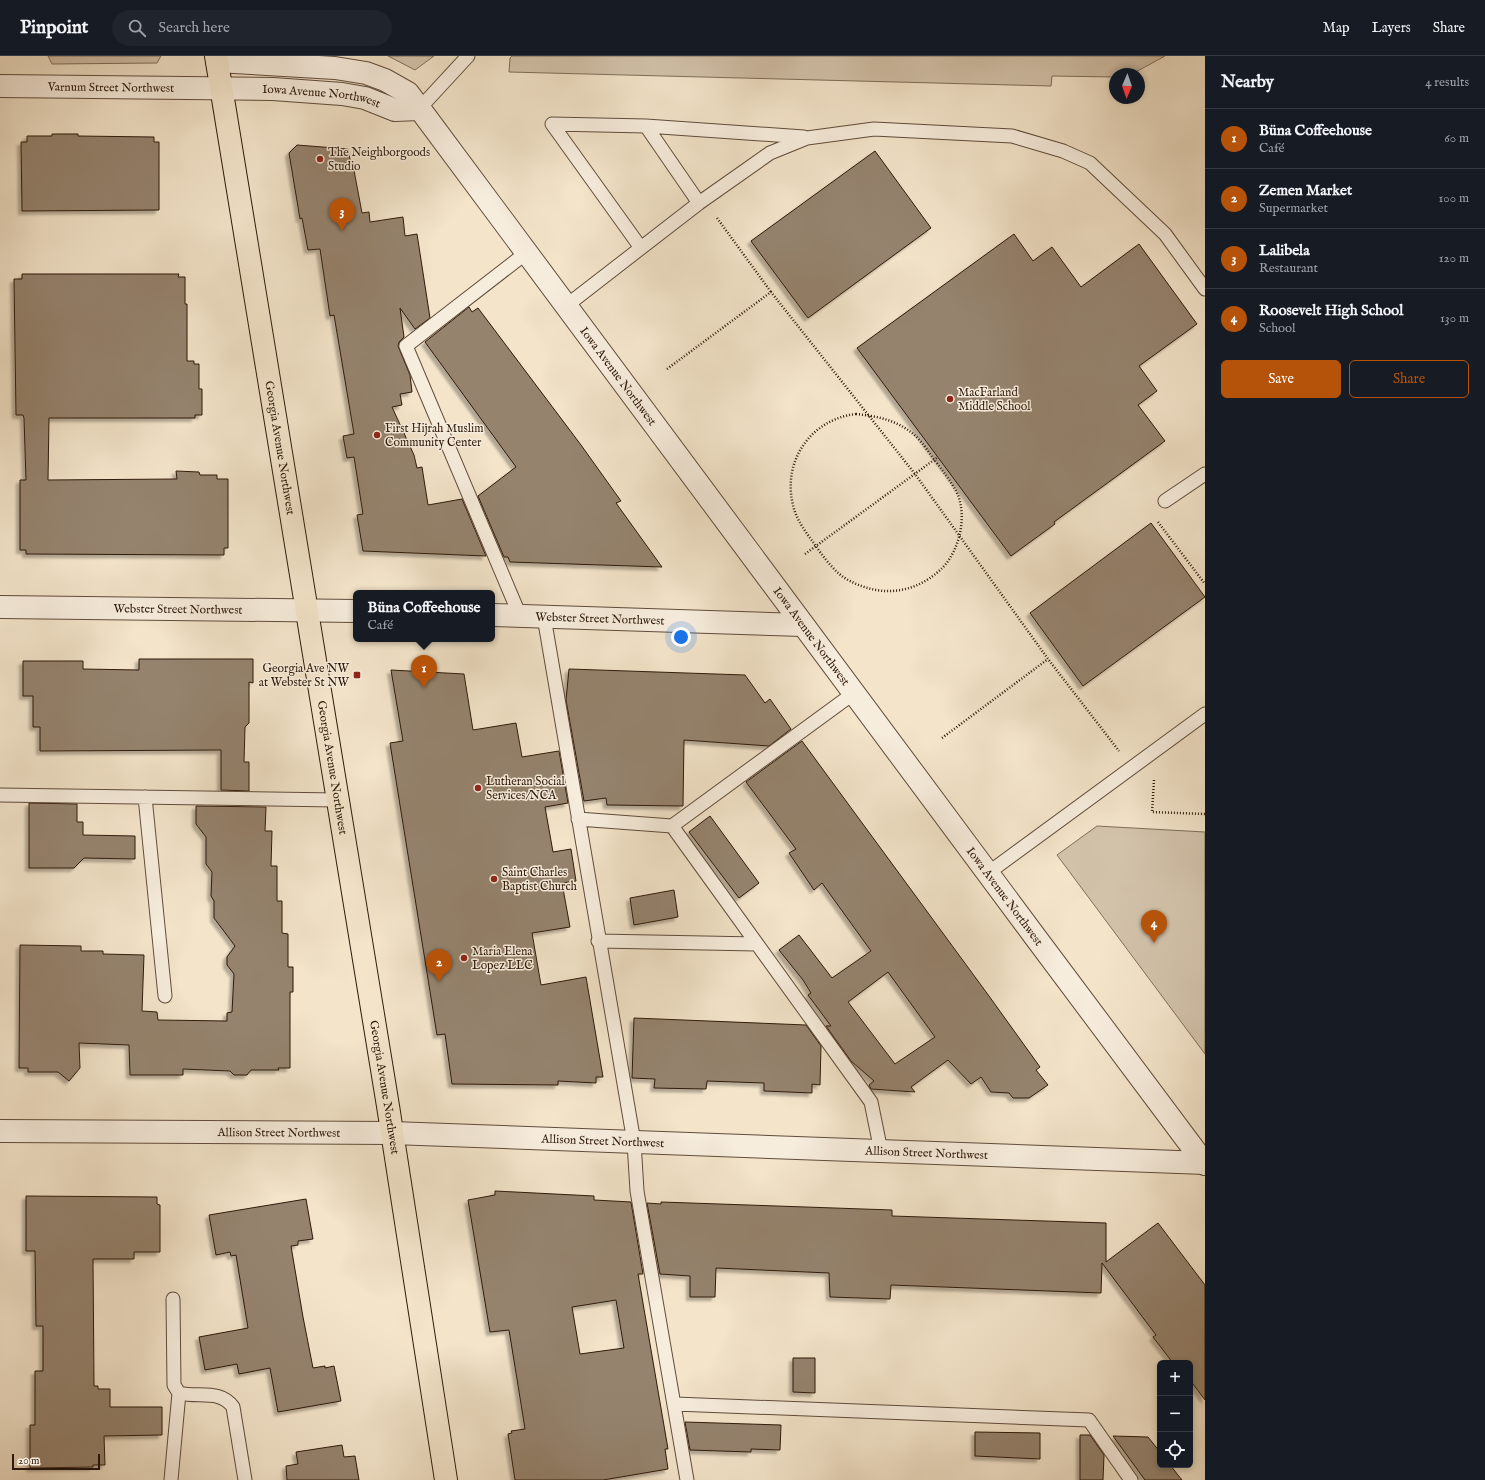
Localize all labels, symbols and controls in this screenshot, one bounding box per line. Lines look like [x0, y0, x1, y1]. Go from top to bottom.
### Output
search box [112, 10, 392, 46]
text: Pinpoint [20, 16, 88, 40]
icon: search [126, 17, 148, 39]
text: Search here [158, 18, 230, 37]
text: Map [1323, 19, 1350, 37]
text: Layers [1372, 19, 1411, 37]
text: Share [1433, 19, 1465, 37]
north arrow [1109, 68, 1145, 104]
text: Nearby [1221, 72, 1274, 93]
text: 4 results [1425, 74, 1469, 91]
street label: Varnum Street Northwest [47, 79, 174, 95]
street label: Iowa Avenue Northwest [262, 81, 383, 111]
text: Büna Coffeehouse [1259, 121, 1372, 140]
text: 1 [1232, 130, 1236, 147]
text: 60 m [1444, 130, 1469, 147]
text: Café [1259, 140, 1285, 157]
place label: The Neighborgoods Studio [328, 145, 430, 174]
marker: The Neighborgoods Studio [315, 154, 325, 164]
text: Zemen Market [1259, 181, 1352, 200]
text: 2 [1231, 190, 1237, 207]
text: 100 m [1439, 190, 1469, 207]
pin: 3 [329, 198, 355, 231]
text: Supermarket [1259, 200, 1328, 217]
text: Lalibela [1259, 241, 1310, 260]
text: 3 [1232, 250, 1236, 267]
text: 120 m [1439, 250, 1469, 267]
text: Restaurant [1259, 260, 1318, 277]
text: Roosevelt High School [1259, 301, 1403, 320]
text: 4 [1231, 310, 1237, 327]
text: 130 m [1440, 310, 1469, 327]
text: School [1259, 320, 1296, 337]
street label: Iowa Avenue Northwest [577, 324, 660, 428]
button: Save [1221, 360, 1341, 398]
button: Share [1349, 360, 1469, 398]
street label: Georgia Avenue Northwest [262, 380, 299, 516]
place label: MacFarland Middle School [958, 385, 1031, 414]
marker: MacFarland Middle School [945, 394, 955, 404]
place label: First Hijrah Muslim Community Center [385, 421, 483, 450]
marker: First Hijrah Muslim Community Center [372, 430, 382, 440]
street label: Iowa Avenue Northwest [770, 584, 853, 689]
popup [353, 590, 495, 642]
text: Büna Coffeehouse [368, 598, 480, 617]
street label: Webster Street Northwest [113, 601, 243, 617]
street label: Webster Street Northwest [535, 609, 665, 628]
text: Café [368, 617, 393, 634]
your location [671, 627, 691, 647]
pin: 1 [411, 655, 437, 688]
place label: Georgia Ave NW at Webster St NW [259, 661, 350, 690]
marker: Georgia Ave NW at Webster St NW [352, 670, 362, 680]
street label: Georgia Avenue Northwest [314, 699, 351, 836]
place label: Lutheran Social Services/NCA [486, 774, 566, 803]
marker: Lutheran Social Services/NCA [473, 783, 483, 793]
street label: Iowa Avenue Northwest [963, 844, 1047, 949]
place label: Saint Charles Baptist Church [502, 865, 578, 895]
marker: Saint Charles Baptist Church [489, 874, 499, 884]
pin: 4 [1141, 910, 1167, 943]
place label: Maria Elena Lopez LLC [472, 944, 533, 974]
pin: 2 [426, 949, 452, 982]
marker: Maria Elena Lopez LLC [459, 953, 469, 963]
street label: Georgia Avenue Northwest [367, 1019, 403, 1155]
street label: Allison Street Northwest [216, 1125, 341, 1140]
street label: Allison Street Northwest [540, 1131, 665, 1151]
street label: Allison Street Northwest [864, 1143, 988, 1162]
map controls [1157, 1360, 1193, 1468]
button: + [1157, 1360, 1193, 1396]
button: − [1157, 1396, 1193, 1432]
button: locate [1157, 1432, 1193, 1468]
scale bar [12, 1452, 100, 1471]
text: 20 m [18, 1454, 39, 1468]

